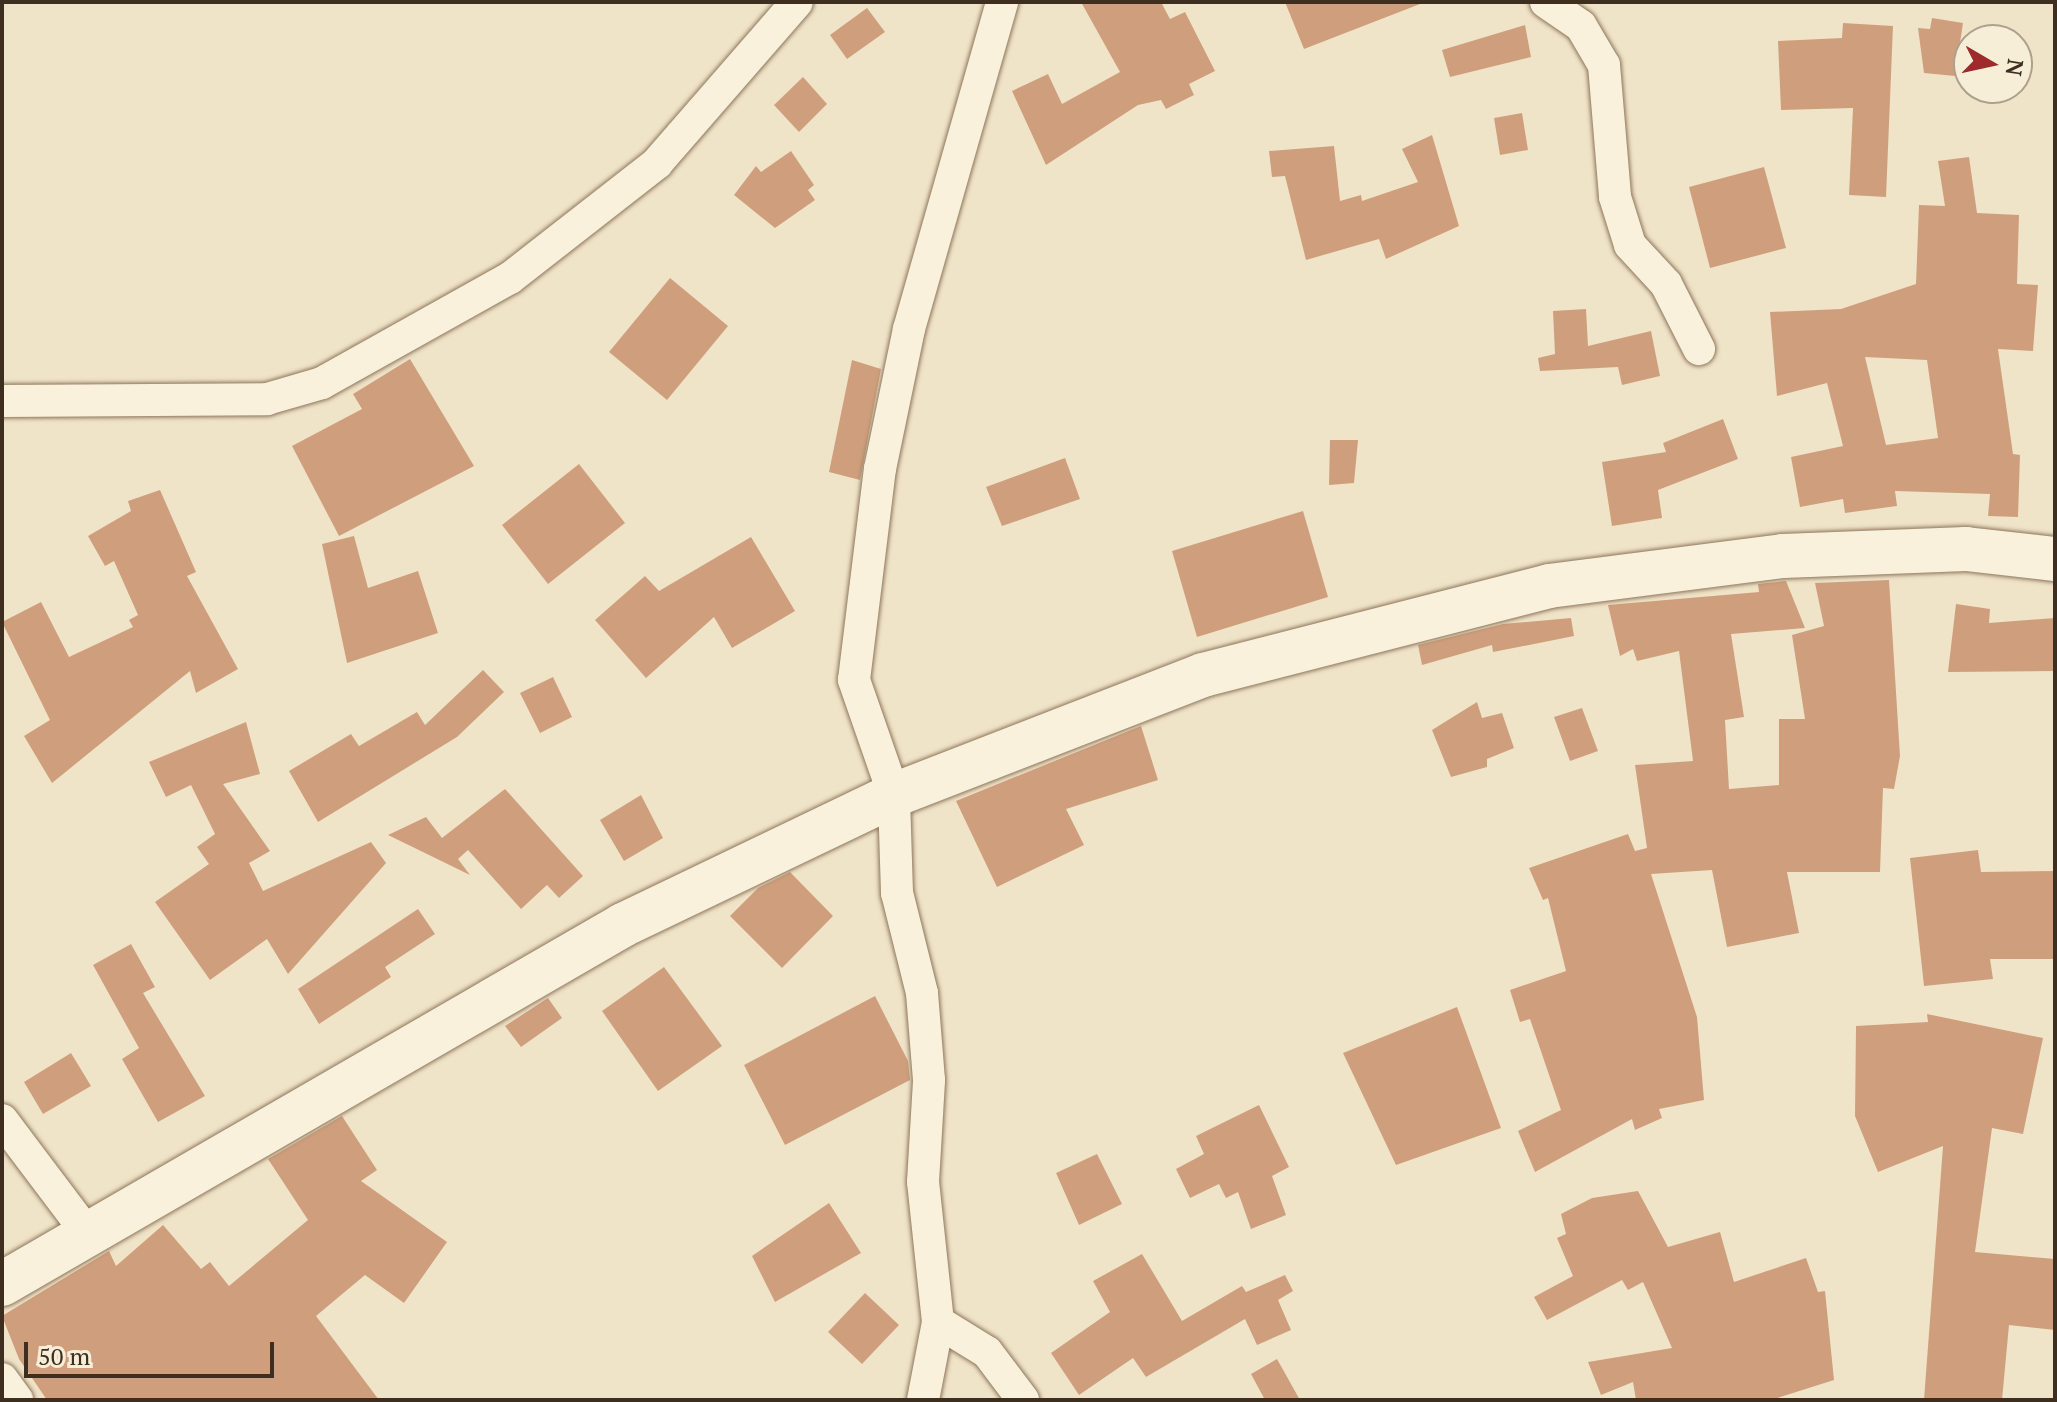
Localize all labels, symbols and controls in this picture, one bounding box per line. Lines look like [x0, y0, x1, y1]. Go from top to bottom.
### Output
north arrow [1953, 24, 2033, 104]
text: N [2000, 57, 2031, 78]
scale bar [28, 1326, 278, 1376]
text: 50 m [38, 1340, 90, 1372]

